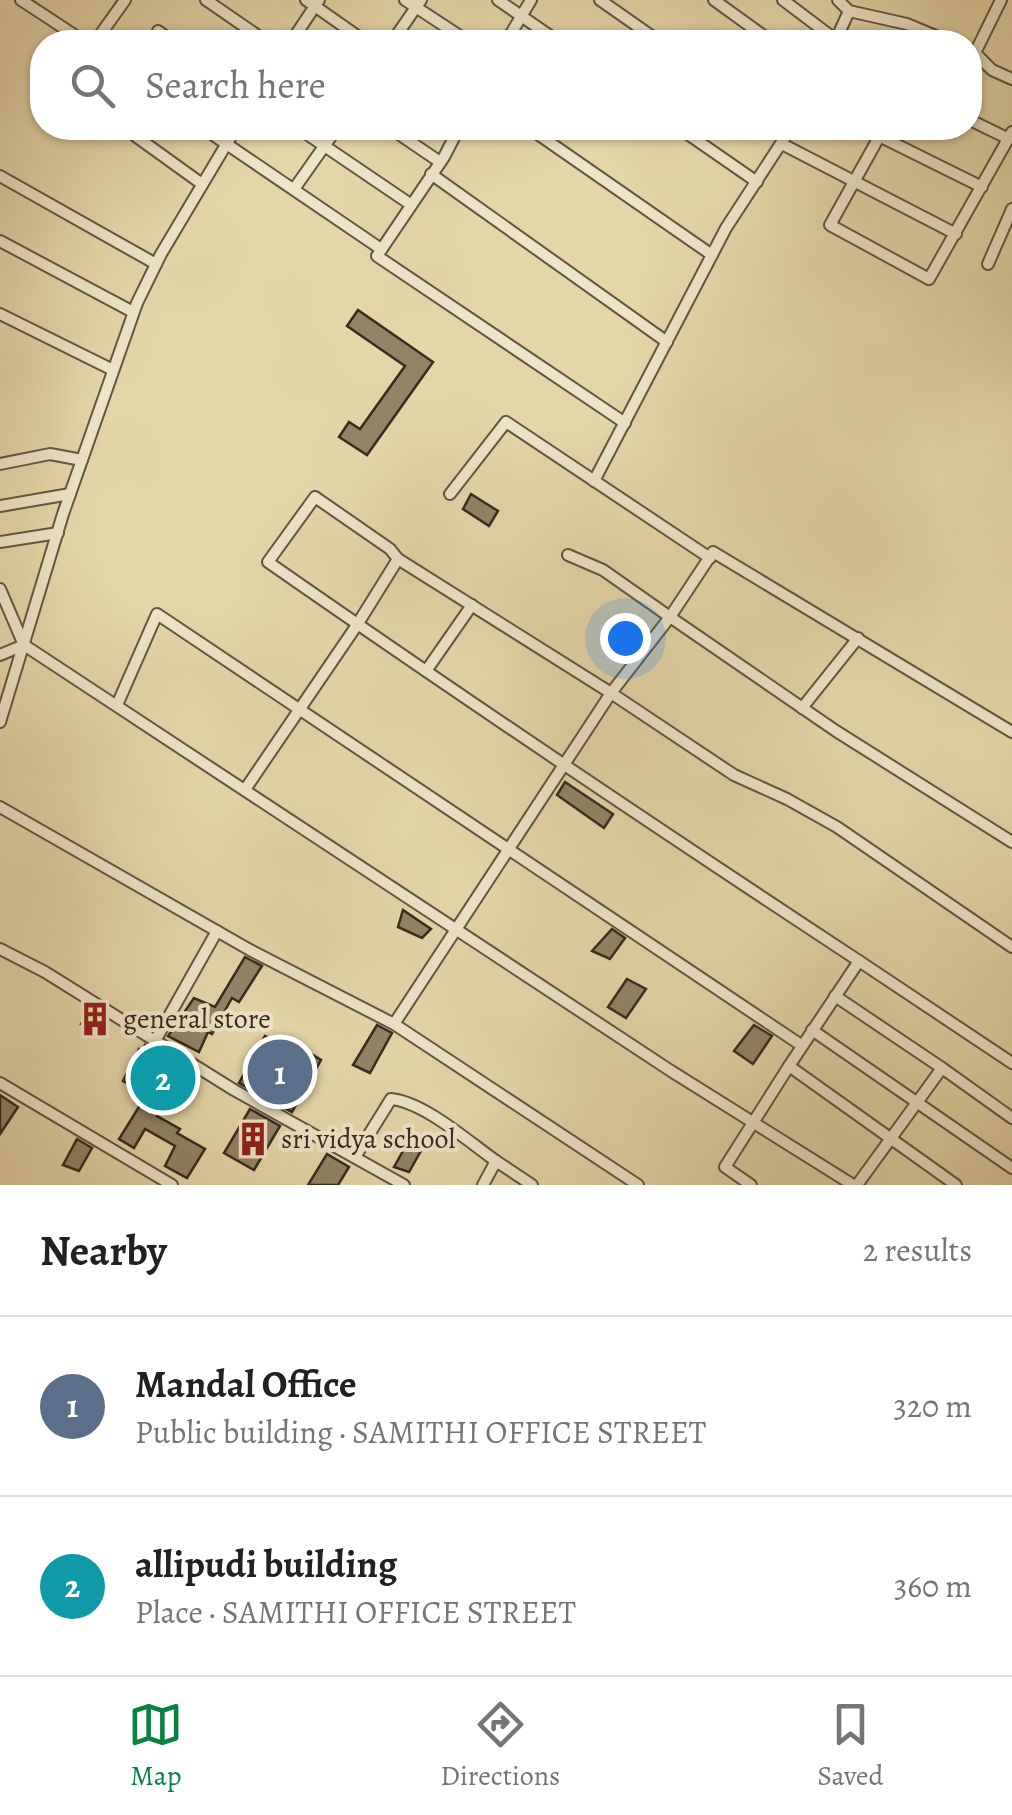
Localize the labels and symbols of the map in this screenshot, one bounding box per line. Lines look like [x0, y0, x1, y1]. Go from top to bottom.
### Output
your location [600, 613, 651, 664]
building icon: general store [76, 1000, 114, 1038]
place label: general store [123, 1000, 271, 1038]
pin: 1 [248, 1034, 312, 1110]
pin: 2 [130, 1040, 196, 1116]
building icon: sri vidya school [234, 1120, 272, 1158]
place label: sri vidya school [281, 1120, 455, 1158]

